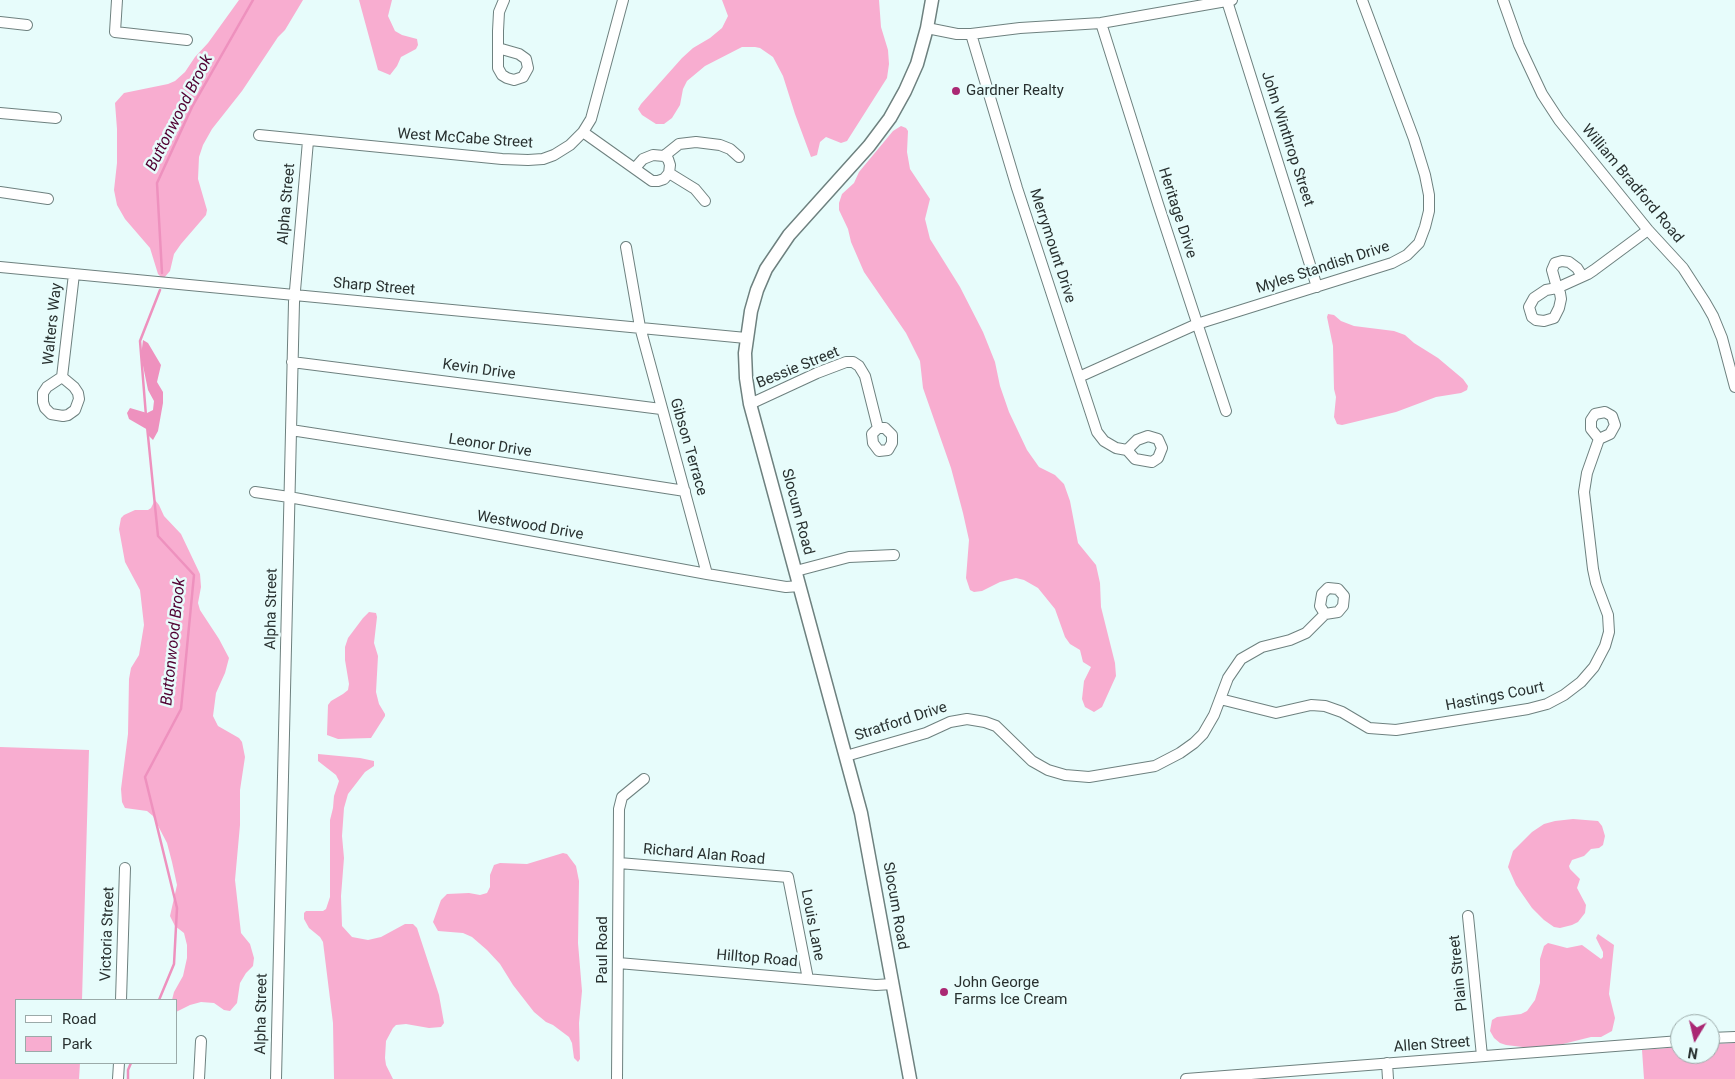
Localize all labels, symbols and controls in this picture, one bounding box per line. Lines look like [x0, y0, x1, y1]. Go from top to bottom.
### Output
water label: Buttonwood Brook [142, 52, 218, 174]
street label: John Winthrop Street [1257, 69, 1317, 209]
place label: Gardner Realty [966, 82, 1064, 100]
marker: Gardner Realty [950, 85, 962, 97]
street label: William Bradford Road [1577, 121, 1687, 247]
street label: West McCabe Street [397, 125, 533, 153]
street label: Alpha Street [274, 163, 300, 245]
street label: Heritage Drive [1154, 165, 1200, 261]
street label: Merrymount Drive [1025, 187, 1079, 305]
street label: Myles Standish Drive [1254, 238, 1392, 298]
street label: Sharp Street [332, 274, 416, 300]
street label: Walters Way [40, 282, 66, 366]
street label: Bessie Street [754, 343, 842, 393]
street label: Kevin Drive [441, 356, 517, 384]
street label: Gibson Terrace [665, 396, 711, 498]
street label: Leonor Drive [447, 431, 533, 461]
street label: Slocum Road [777, 467, 817, 557]
street label: Westwood Drive [475, 508, 585, 544]
street label: Alpha Street [262, 568, 282, 650]
water label: Buttonwood Brook [158, 577, 190, 707]
street label: Hastings Court [1444, 679, 1546, 715]
street label: Stratford Drive [852, 699, 950, 745]
street label: Richard Alan Road [642, 841, 766, 869]
street label: Slocum Road [878, 861, 912, 951]
street label: Victoria Street [97, 886, 119, 982]
street label: Louis Lane [796, 888, 828, 962]
street label: Paul Road [594, 916, 612, 984]
street label: Plain Street [1446, 934, 1472, 1012]
street label: Hilltop Road [716, 946, 798, 972]
street label: Alpha Street [252, 973, 272, 1055]
place label: John George Farms Ice Cream [954, 974, 1067, 1009]
marker: John George Farms Ice Cream [938, 986, 950, 998]
legend [15, 999, 178, 1064]
text: Road [62, 1010, 96, 1028]
north arrow [1670, 1014, 1720, 1064]
street label: Allen Street [1393, 1033, 1471, 1057]
text: Park [62, 1035, 92, 1053]
text: N [1687, 1044, 1699, 1062]

